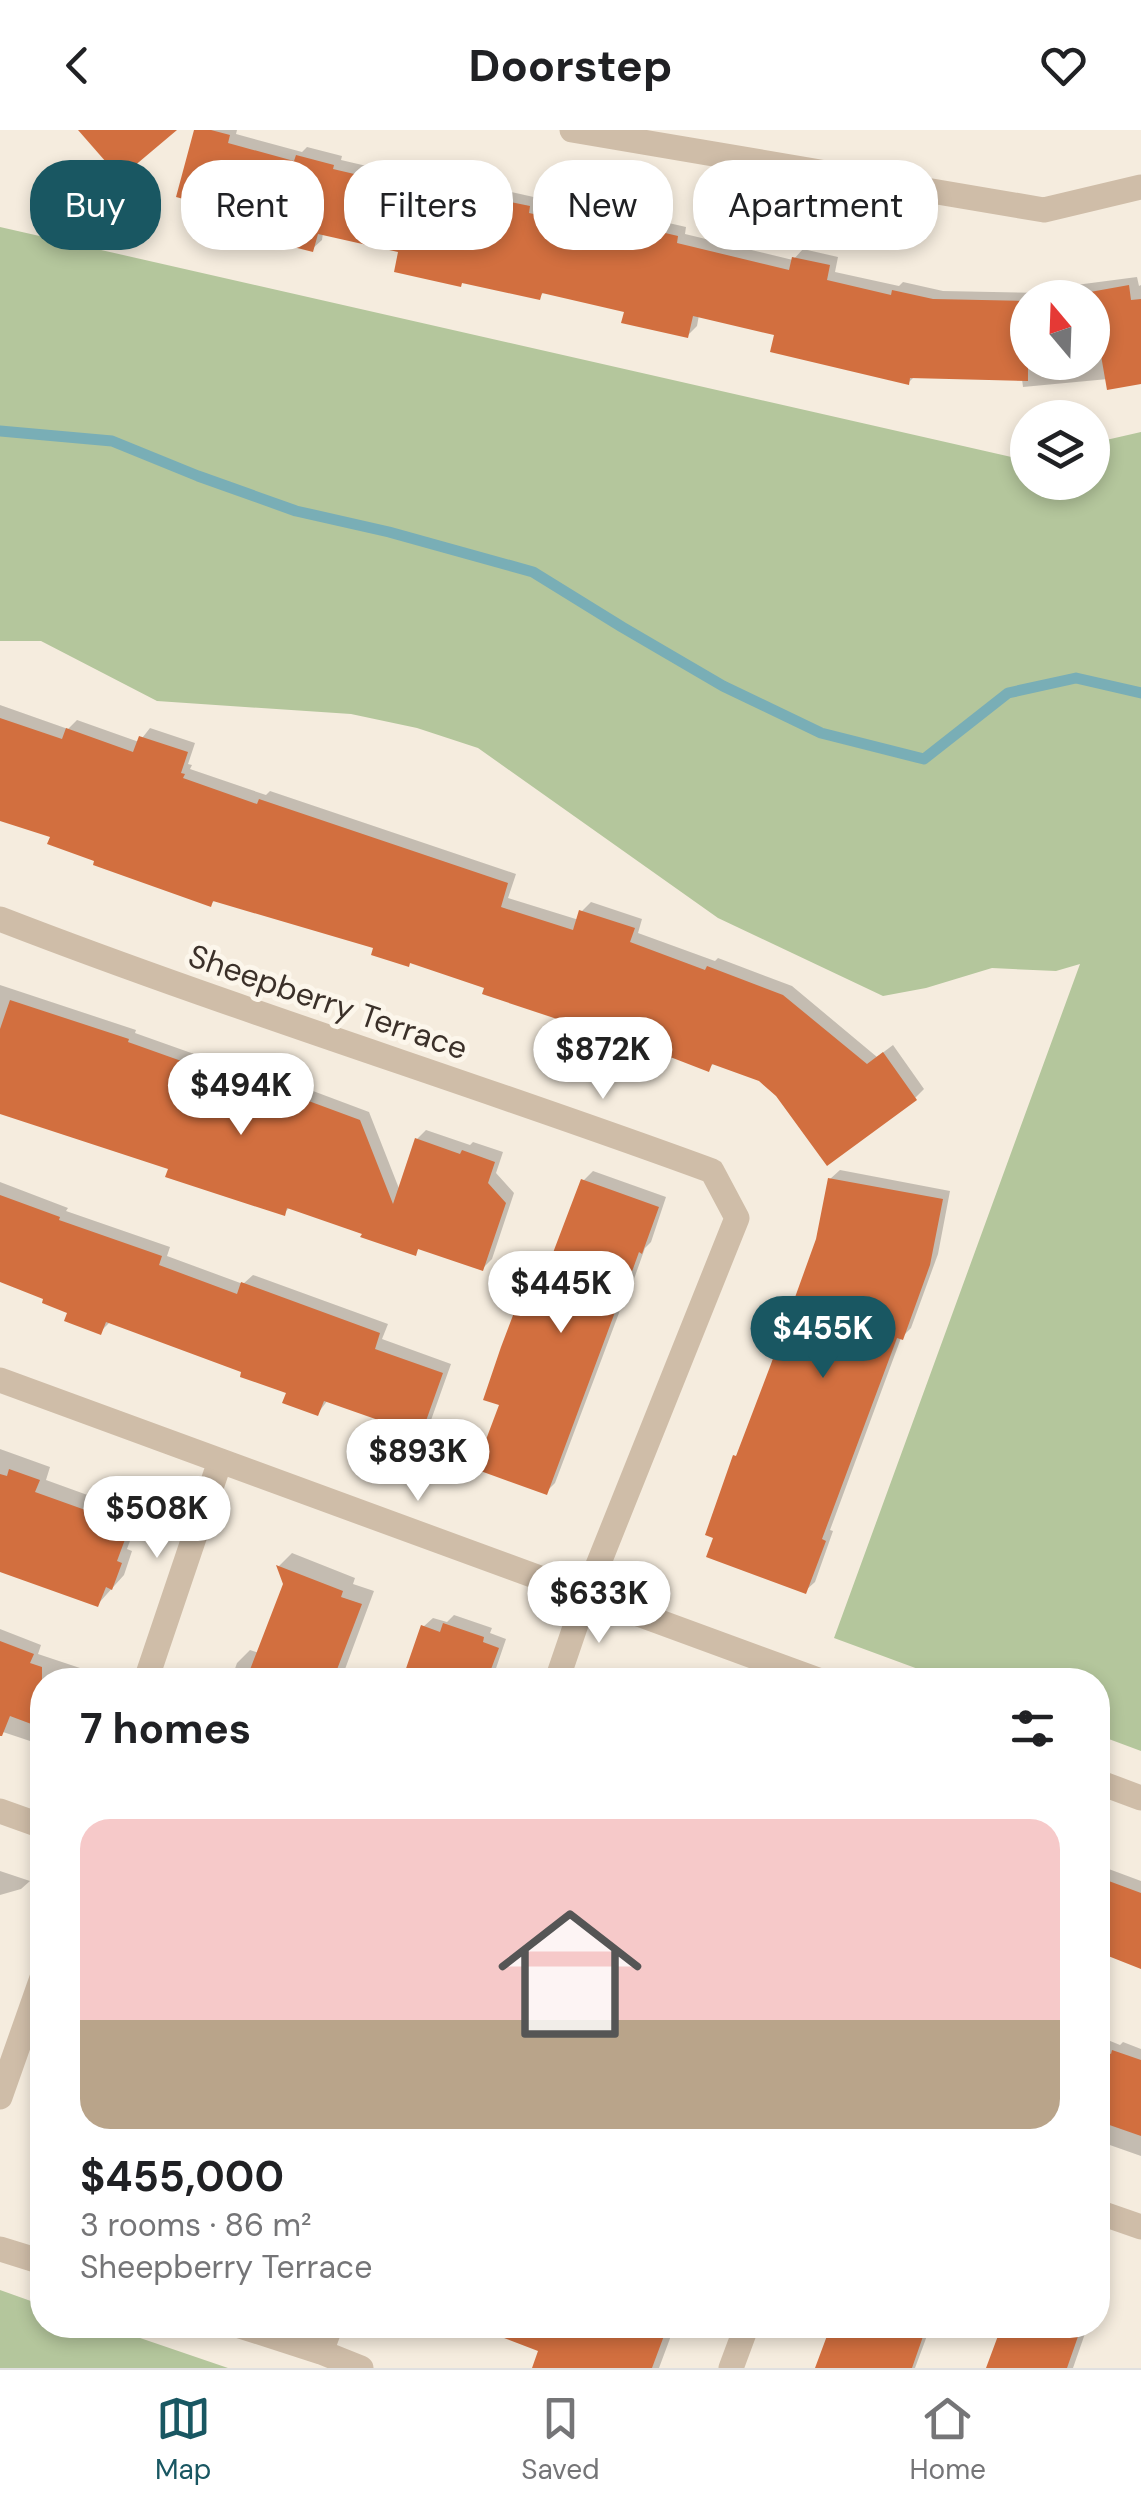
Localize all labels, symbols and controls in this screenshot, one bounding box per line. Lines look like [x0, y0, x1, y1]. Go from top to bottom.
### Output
text: Doorstep [469, 36, 672, 95]
icon: back [50, 38, 105, 93]
icon: heart [1036, 38, 1091, 93]
chip: Buy [30, 160, 161, 250]
chip: Rent [181, 160, 324, 250]
chip: Filters [344, 160, 513, 250]
chip: New [533, 160, 673, 250]
chip: Apartment [693, 160, 938, 250]
north arrow [1010, 280, 1110, 380]
map controls [1010, 280, 1110, 500]
button: layers [1010, 400, 1110, 500]
street label: Sheepberry Terrace [183, 935, 473, 1069]
pin: $872K [533, 1017, 673, 1102]
text: $872K [555, 1028, 651, 1070]
pin: $494K [171, 1053, 311, 1138]
text: $494K [190, 1064, 292, 1106]
pin: $445K [491, 1251, 631, 1336]
text: $445K [510, 1262, 612, 1304]
pin: $455K [753, 1296, 893, 1381]
text: $455K [773, 1307, 873, 1349]
pin: $893K [348, 1419, 488, 1504]
text: $893K [368, 1430, 468, 1472]
pin: $508K [87, 1476, 227, 1561]
text: $508K [106, 1487, 208, 1529]
pin: $633K [529, 1561, 669, 1646]
text: $633K [549, 1572, 649, 1614]
text: 7 homes [80, 1701, 251, 1756]
icon: filters [1005, 1701, 1060, 1756]
icon: home [480, 1884, 660, 2064]
text: $455,000 [80, 2149, 284, 2204]
text: 3 rooms · 86 m² [80, 2204, 312, 2246]
text: Sheepberry Terrace [80, 2246, 372, 2288]
tab: Map [155, 2391, 211, 2488]
tab: Saved [521, 2391, 600, 2488]
tab: Home [910, 2391, 986, 2488]

